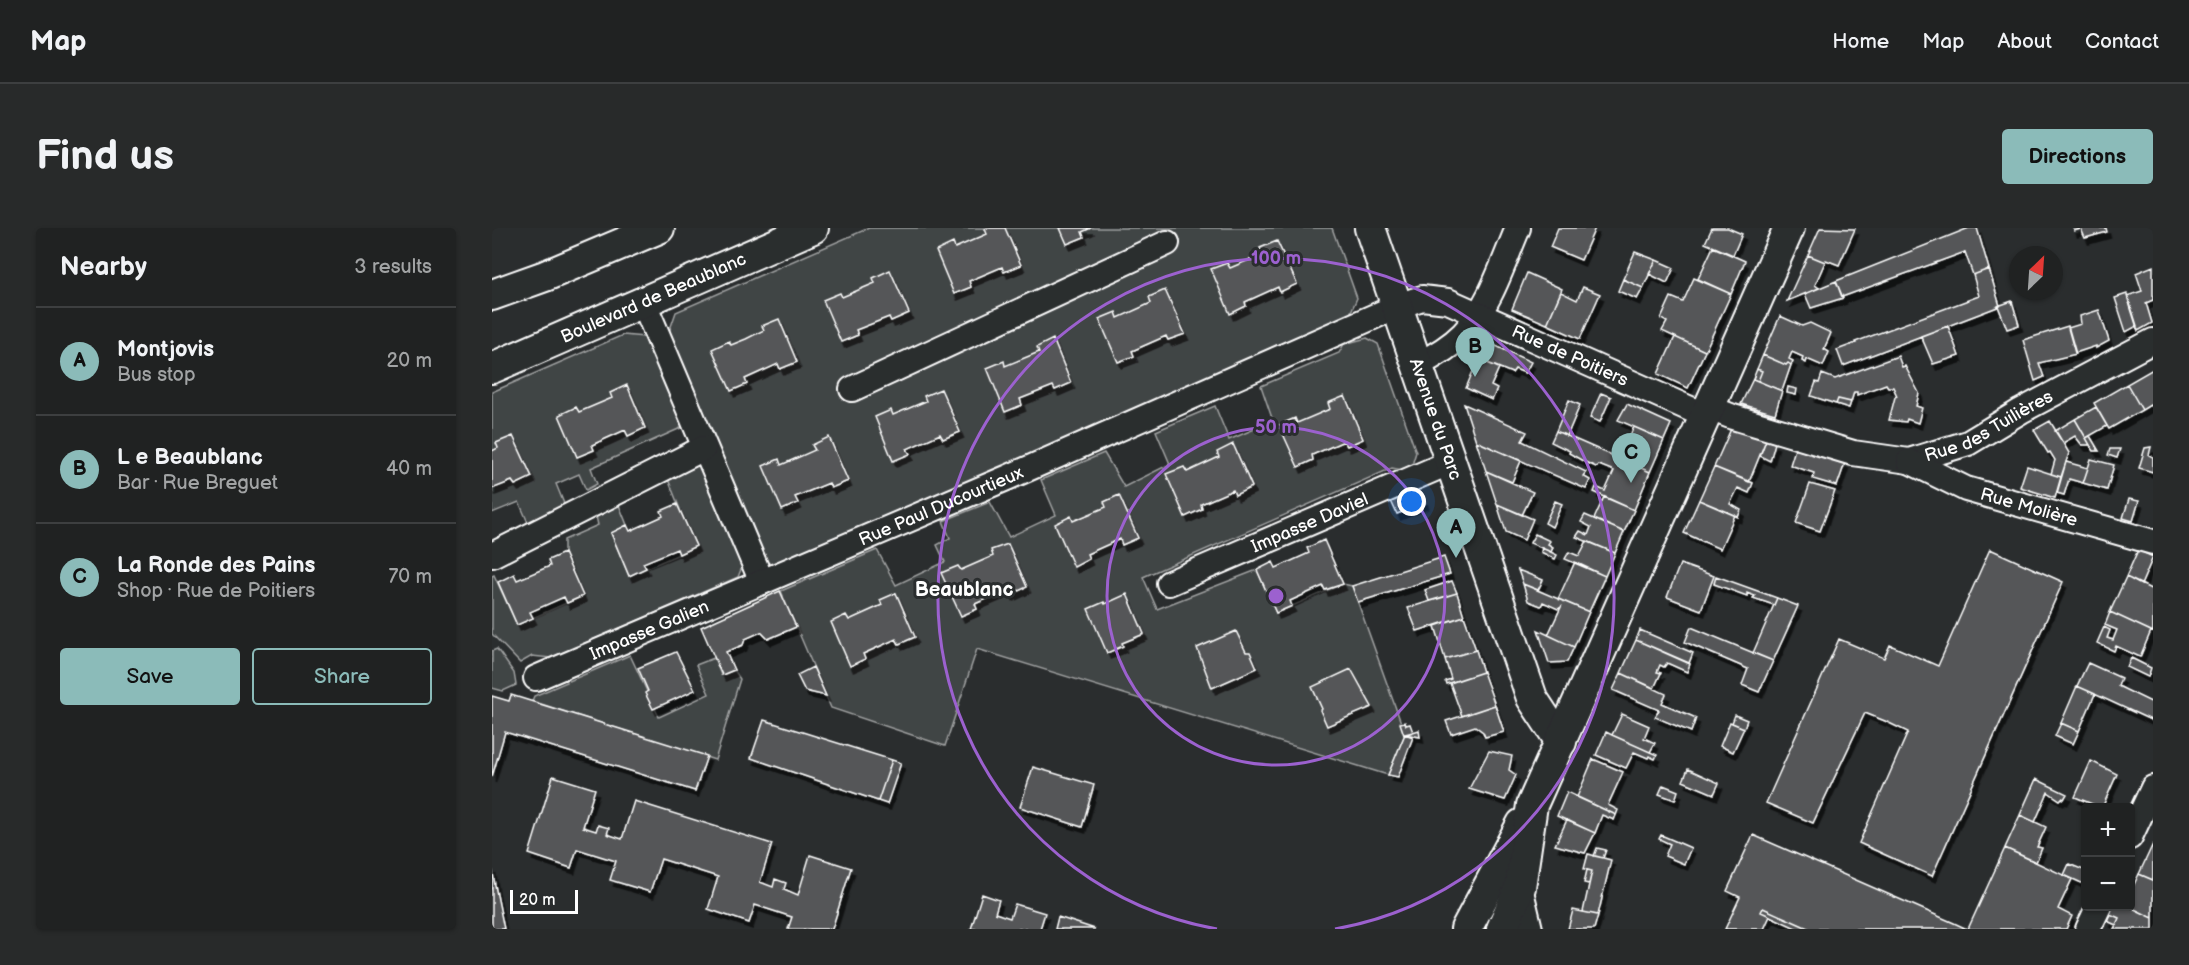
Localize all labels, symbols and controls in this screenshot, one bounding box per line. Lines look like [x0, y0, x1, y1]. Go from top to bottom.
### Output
text: Map [30, 25, 86, 58]
text: Home [1832, 29, 1889, 54]
text: Map [1922, 29, 1964, 54]
text: About [1997, 29, 2052, 54]
text: Contact [2085, 29, 2159, 54]
button: Directions [2002, 129, 2153, 184]
text: Find us [36, 131, 174, 182]
north arrow [2009, 246, 2063, 300]
street label: Boulevard de Beaublanc [557, 248, 749, 347]
text: 100 m [1251, 248, 1301, 269]
text: Nearby [60, 252, 147, 283]
text: 3 results [354, 255, 432, 279]
street label: Rue de Poitiers [1509, 320, 1632, 391]
pin: B [1456, 328, 1494, 377]
text: Montjovis [117, 336, 214, 363]
text: A [73, 349, 86, 373]
text: 20 m [387, 349, 432, 373]
street label: Avenue du Parc [1405, 355, 1466, 482]
text: Bus stop [117, 363, 196, 387]
street label: Rue des Tuilières [1922, 386, 2056, 466]
text: 50 m [1255, 417, 1297, 438]
pin: C [1612, 434, 1650, 483]
text: L e Beaublanc [117, 444, 263, 471]
text: B [72, 457, 87, 481]
text: 40 m [386, 457, 432, 481]
street label: Rue Paul Ducourtieux [856, 461, 1027, 550]
text: Bar · Rue Breguet [117, 471, 278, 495]
street label: Rue Molière [1978, 483, 2080, 531]
your location [1397, 487, 1426, 516]
street label: Impasse Daviel [1248, 488, 1371, 557]
pin: A [1436, 508, 1476, 558]
text: La Ronde des Pains [117, 552, 315, 579]
text: C [72, 565, 87, 589]
text: 70 m [388, 565, 432, 589]
district label: Beaublanc [915, 578, 1013, 602]
text: Shop · Rue de Poitiers [117, 579, 315, 603]
centre of rings [1266, 586, 1286, 606]
street label: Impasse Galien [587, 595, 712, 664]
button: Save [60, 648, 240, 705]
button: Share [252, 648, 432, 705]
map controls [2081, 803, 2135, 911]
button: + [2081, 803, 2135, 857]
button: − [2081, 857, 2135, 911]
scale bar [510, 887, 578, 914]
text: 20 m [519, 891, 555, 910]

